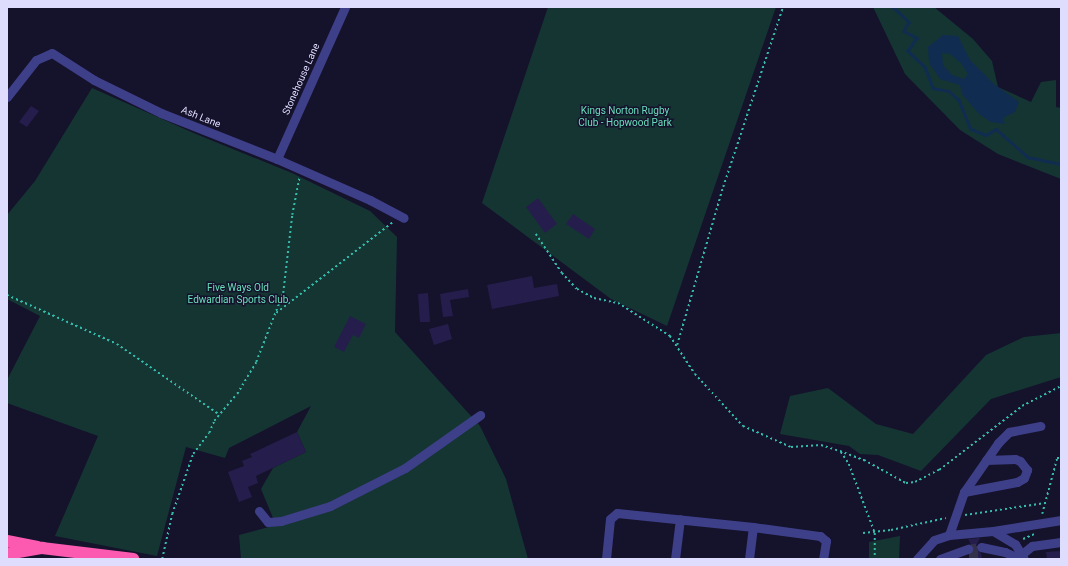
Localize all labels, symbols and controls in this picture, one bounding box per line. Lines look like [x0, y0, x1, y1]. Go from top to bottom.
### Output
street label: Stonehouse Lane [280, 41, 322, 117]
street label: Ash Lane [180, 104, 222, 130]
park label: Kings Norton Rugby Club - Hopwood Park [578, 104, 672, 128]
park label: Five Ways Old Edwardian Sports Club [188, 281, 288, 304]

